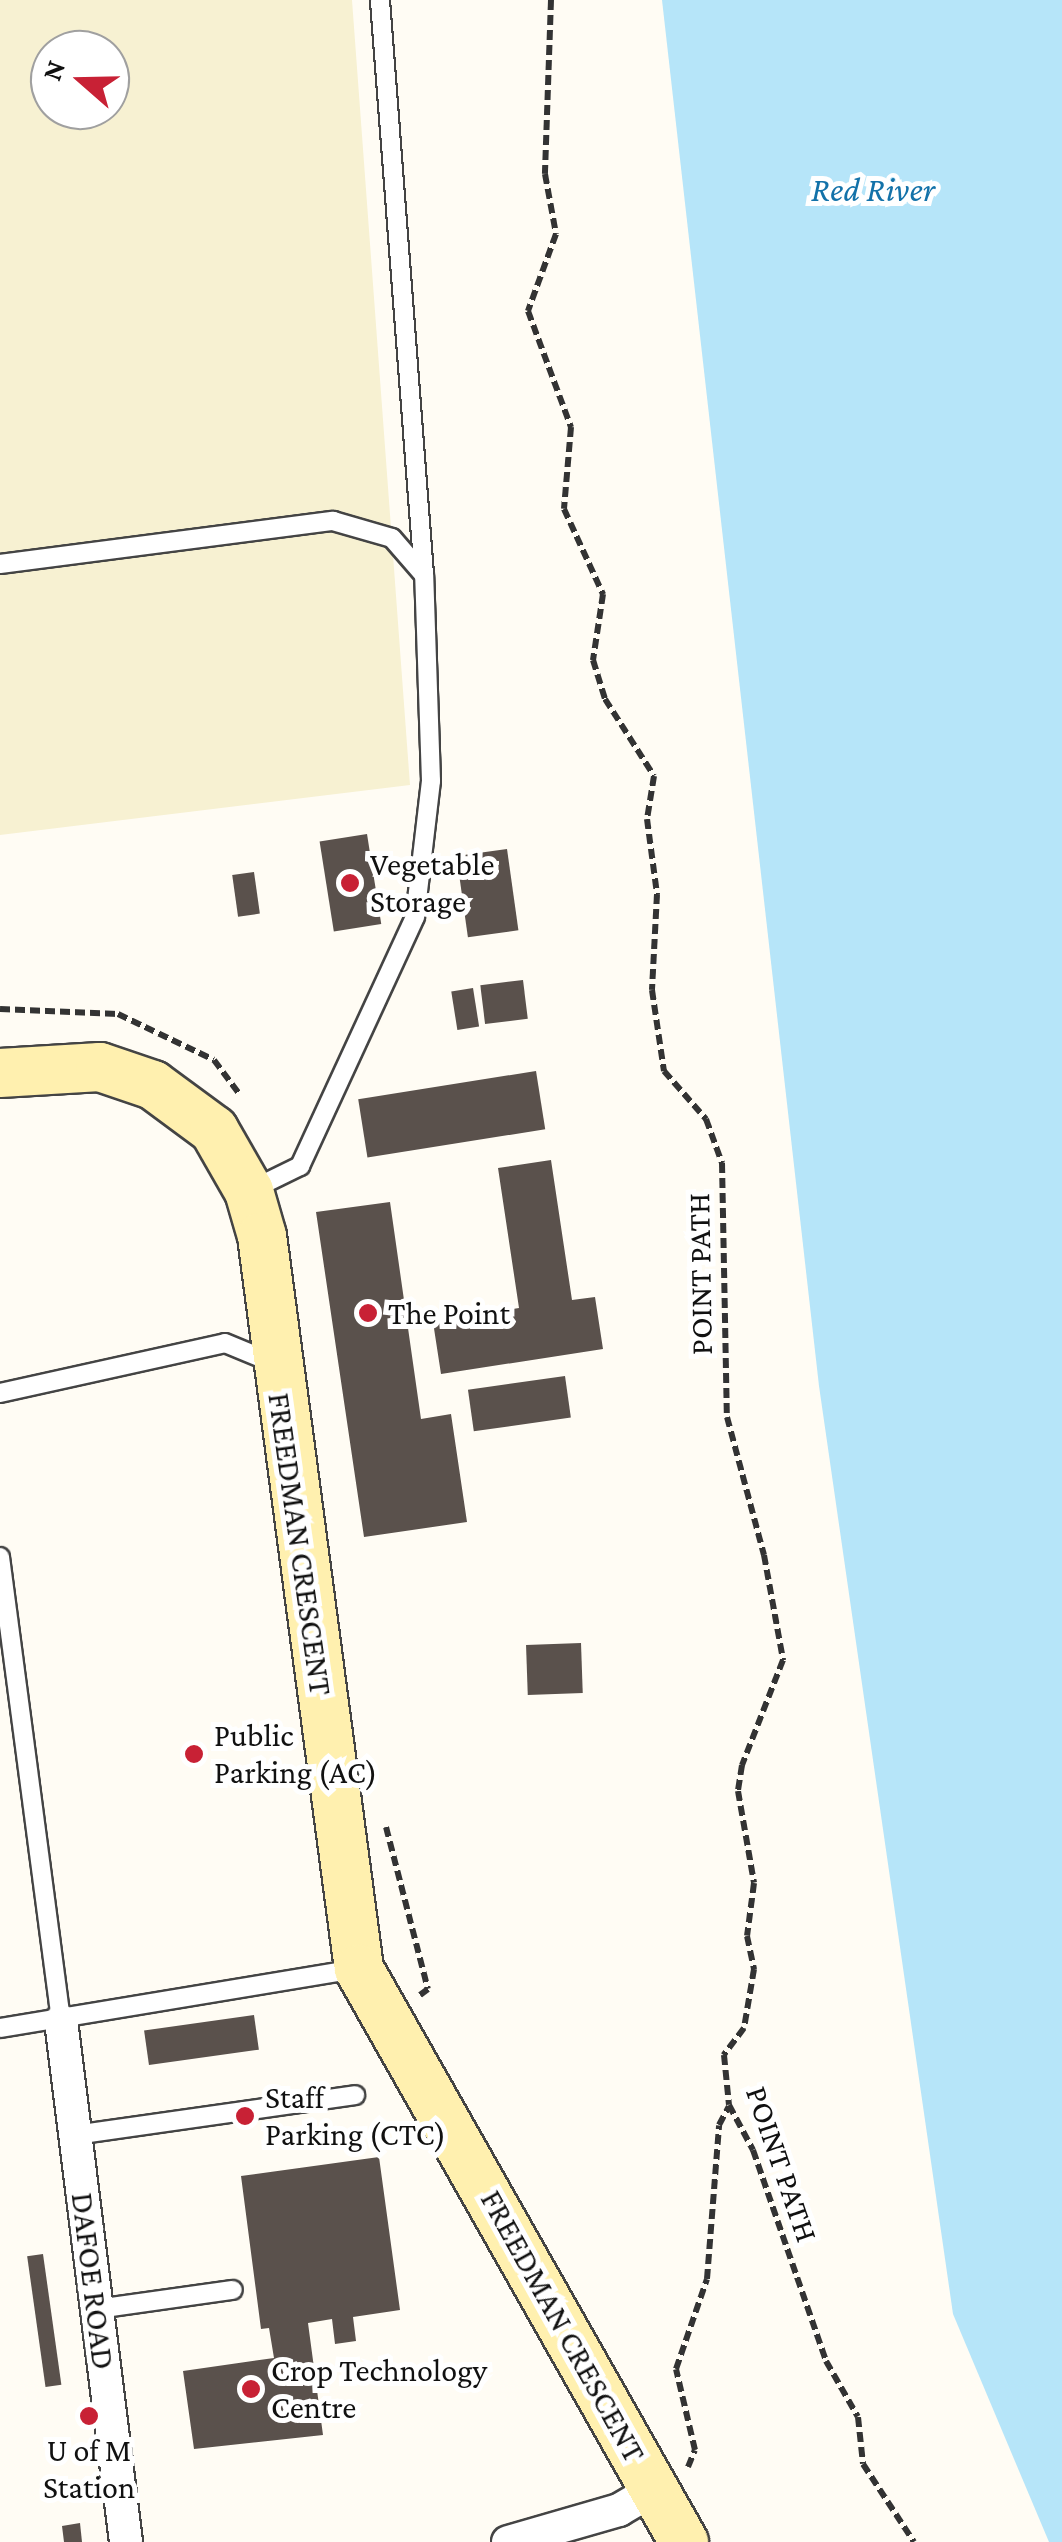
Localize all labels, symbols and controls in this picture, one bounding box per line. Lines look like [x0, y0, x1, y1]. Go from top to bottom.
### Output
north arrow [30, 30, 130, 130]
text: N [35, 56, 71, 85]
water label: Red River [811, 169, 935, 211]
place label: Vegetable Storage [370, 846, 494, 921]
marker: Vegetable Storage [339, 872, 361, 894]
street label: POINT PATH [679, 1193, 721, 1355]
place label: The Point [388, 1294, 510, 1332]
marker: The Point [357, 1302, 379, 1324]
street label: FREEDMAN CRESCENT [260, 1390, 340, 1698]
place label: Public Parking (AC) [214, 1717, 377, 1792]
marker: Public Parking (AC) [183, 1743, 205, 1765]
place label: Staff Parking (CTC) [265, 2079, 446, 2154]
street label: POINT PATH [737, 2081, 827, 2247]
marker: Staff Parking (CTC) [234, 2105, 256, 2127]
street label: FREEDMAN CRESCENT [472, 2183, 654, 2469]
street label: DAFOE ROAD [63, 2190, 123, 2372]
place label: Crop Technology Centre [271, 2352, 487, 2427]
marker: Crop Technology Centre [240, 2378, 262, 2400]
marker: U of M Station [78, 2405, 100, 2427]
place label: U of M Station [43, 2432, 135, 2507]

